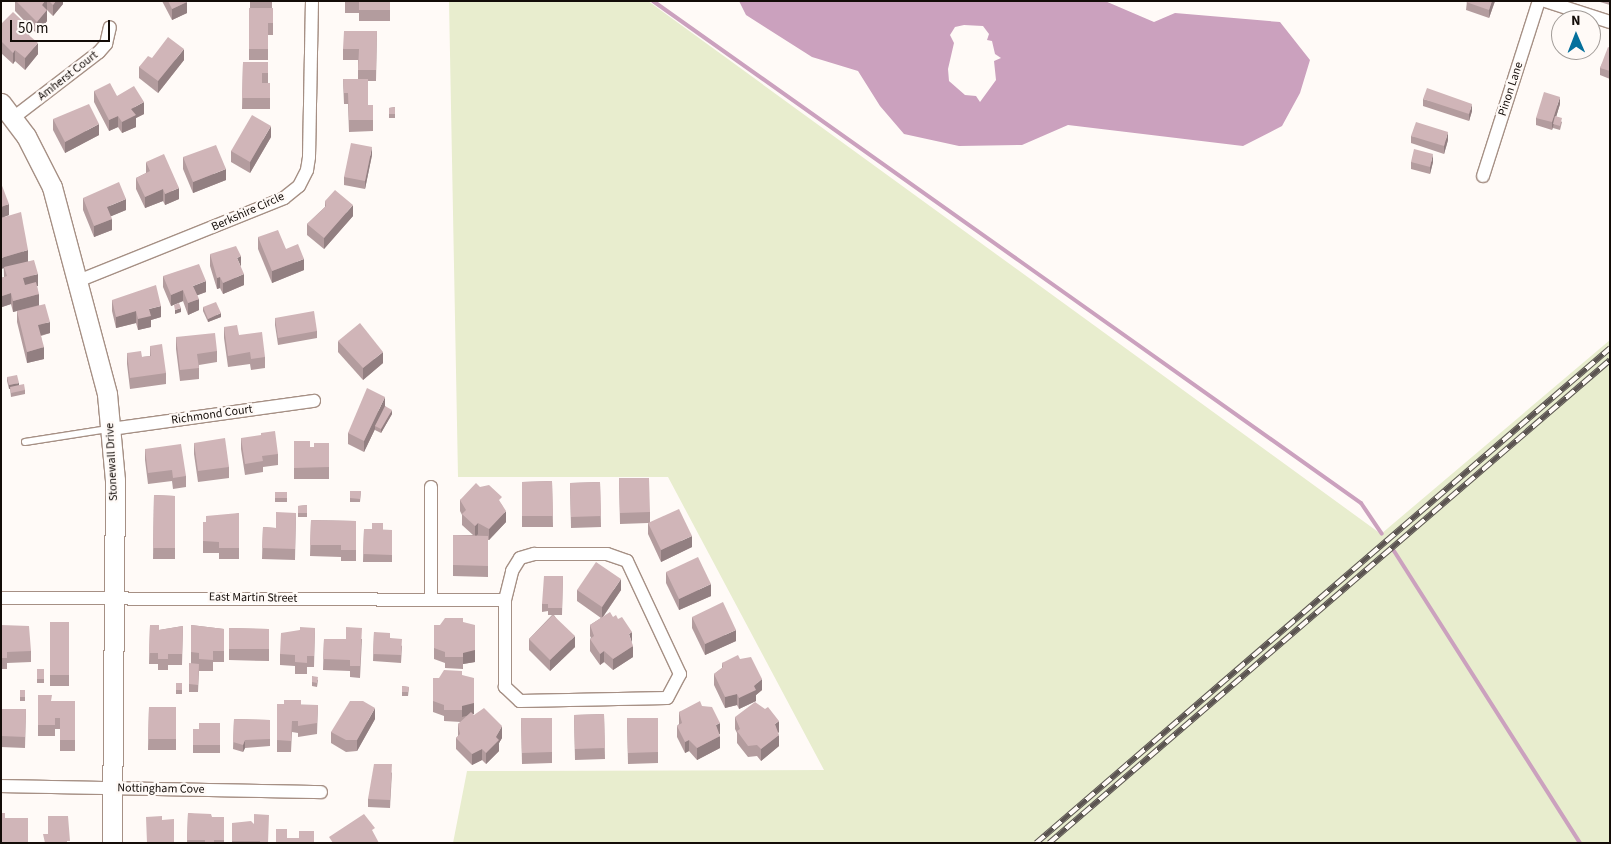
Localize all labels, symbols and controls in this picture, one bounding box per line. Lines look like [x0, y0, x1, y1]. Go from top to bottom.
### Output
scale bar [12, 10, 112, 42]
north arrow [1551, 10, 1601, 60]
text: N [1571, 11, 1581, 31]
text: 50 m [18, 18, 48, 39]
street label: Amherst Court [35, 48, 101, 104]
street label: Pinon Lane [1495, 60, 1527, 118]
street label: Berkshire Circle [209, 189, 287, 235]
street label: Richmond Court [170, 402, 254, 428]
street label: Stonewall Drive [103, 423, 121, 501]
street label: East Martin Street [209, 590, 297, 606]
street label: Nottingham Cove [117, 781, 205, 797]

